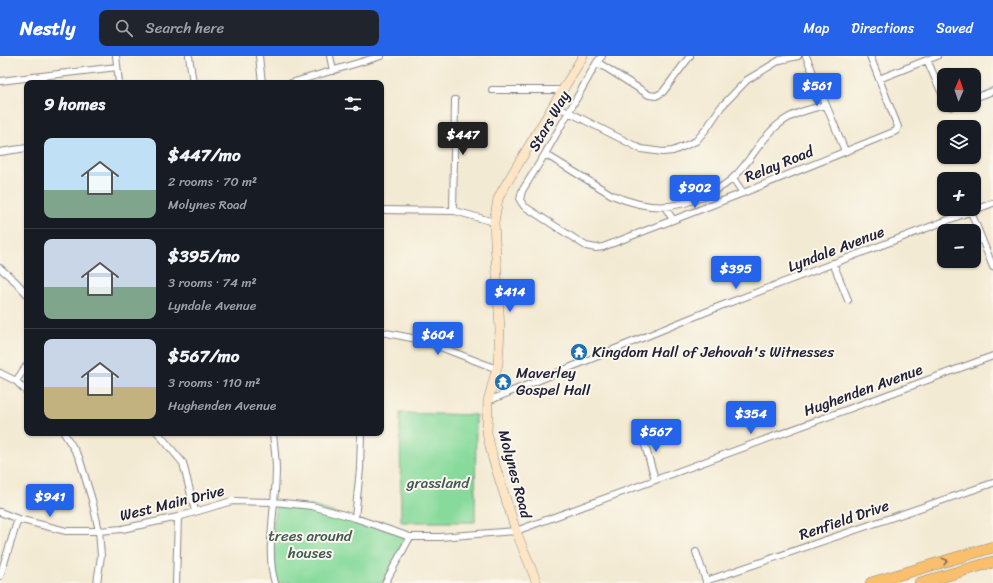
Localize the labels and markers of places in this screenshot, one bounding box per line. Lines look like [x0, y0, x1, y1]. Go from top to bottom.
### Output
pin: $561 [793, 73, 841, 107]
pin: $447 [439, 122, 487, 156]
pin: $902 [671, 175, 719, 209]
pin: $395 [712, 256, 760, 290]
pin: $414 [486, 279, 534, 313]
pin: $604 [414, 322, 462, 356]
place label: Kingdom Hall of Jehovah's Witnesses [592, 339, 834, 365]
temple icon: Kingdom Hall of Jehovah's Witnesses [569, 342, 589, 362]
place label: Maverley Gospel Hall [516, 360, 591, 403]
temple icon: Maverley Gospel Hall [493, 372, 513, 392]
pin: $354 [727, 401, 775, 435]
pin: $567 [632, 419, 680, 453]
pin: $941 [26, 484, 74, 518]

